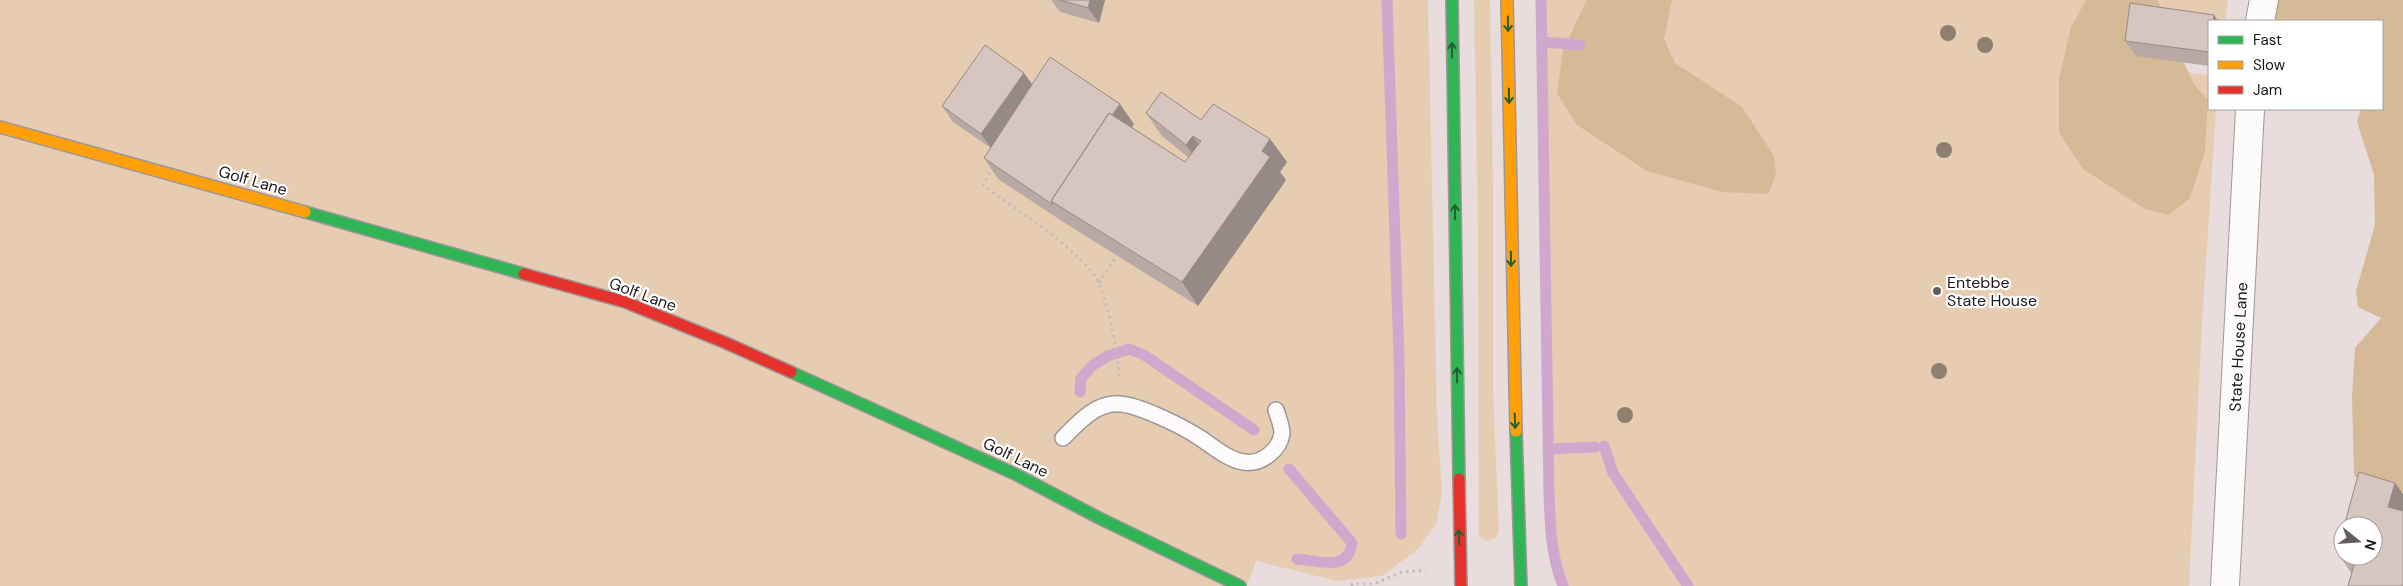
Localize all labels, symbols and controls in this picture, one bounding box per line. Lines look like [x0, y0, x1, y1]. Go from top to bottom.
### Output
one-way arrow [1503, 16, 1513, 32]
legend [2208, 20, 2383, 110]
text: Fast [2253, 30, 2282, 50]
one-way arrow [1447, 42, 1457, 58]
text: Slow [2253, 55, 2286, 75]
text: Jam [2253, 80, 2282, 100]
one-way arrow [1504, 88, 1514, 104]
street label: Golf Lane [216, 161, 290, 200]
one-way arrow [1450, 205, 1459, 221]
one-way arrow [1506, 250, 1516, 267]
place label: Entebbe State House [1947, 272, 2037, 311]
street label: Golf Lane [606, 273, 679, 316]
street label: State House Lane [2225, 282, 2252, 412]
marker: Entebbe State House [1931, 285, 1943, 297]
one-way arrow [1452, 367, 1462, 384]
one-way arrow [1510, 413, 1520, 429]
street label: Golf Lane [980, 433, 1052, 482]
north arrow [2333, 516, 2383, 566]
one-way arrow [1455, 530, 1464, 546]
text: N [2360, 537, 2381, 552]

